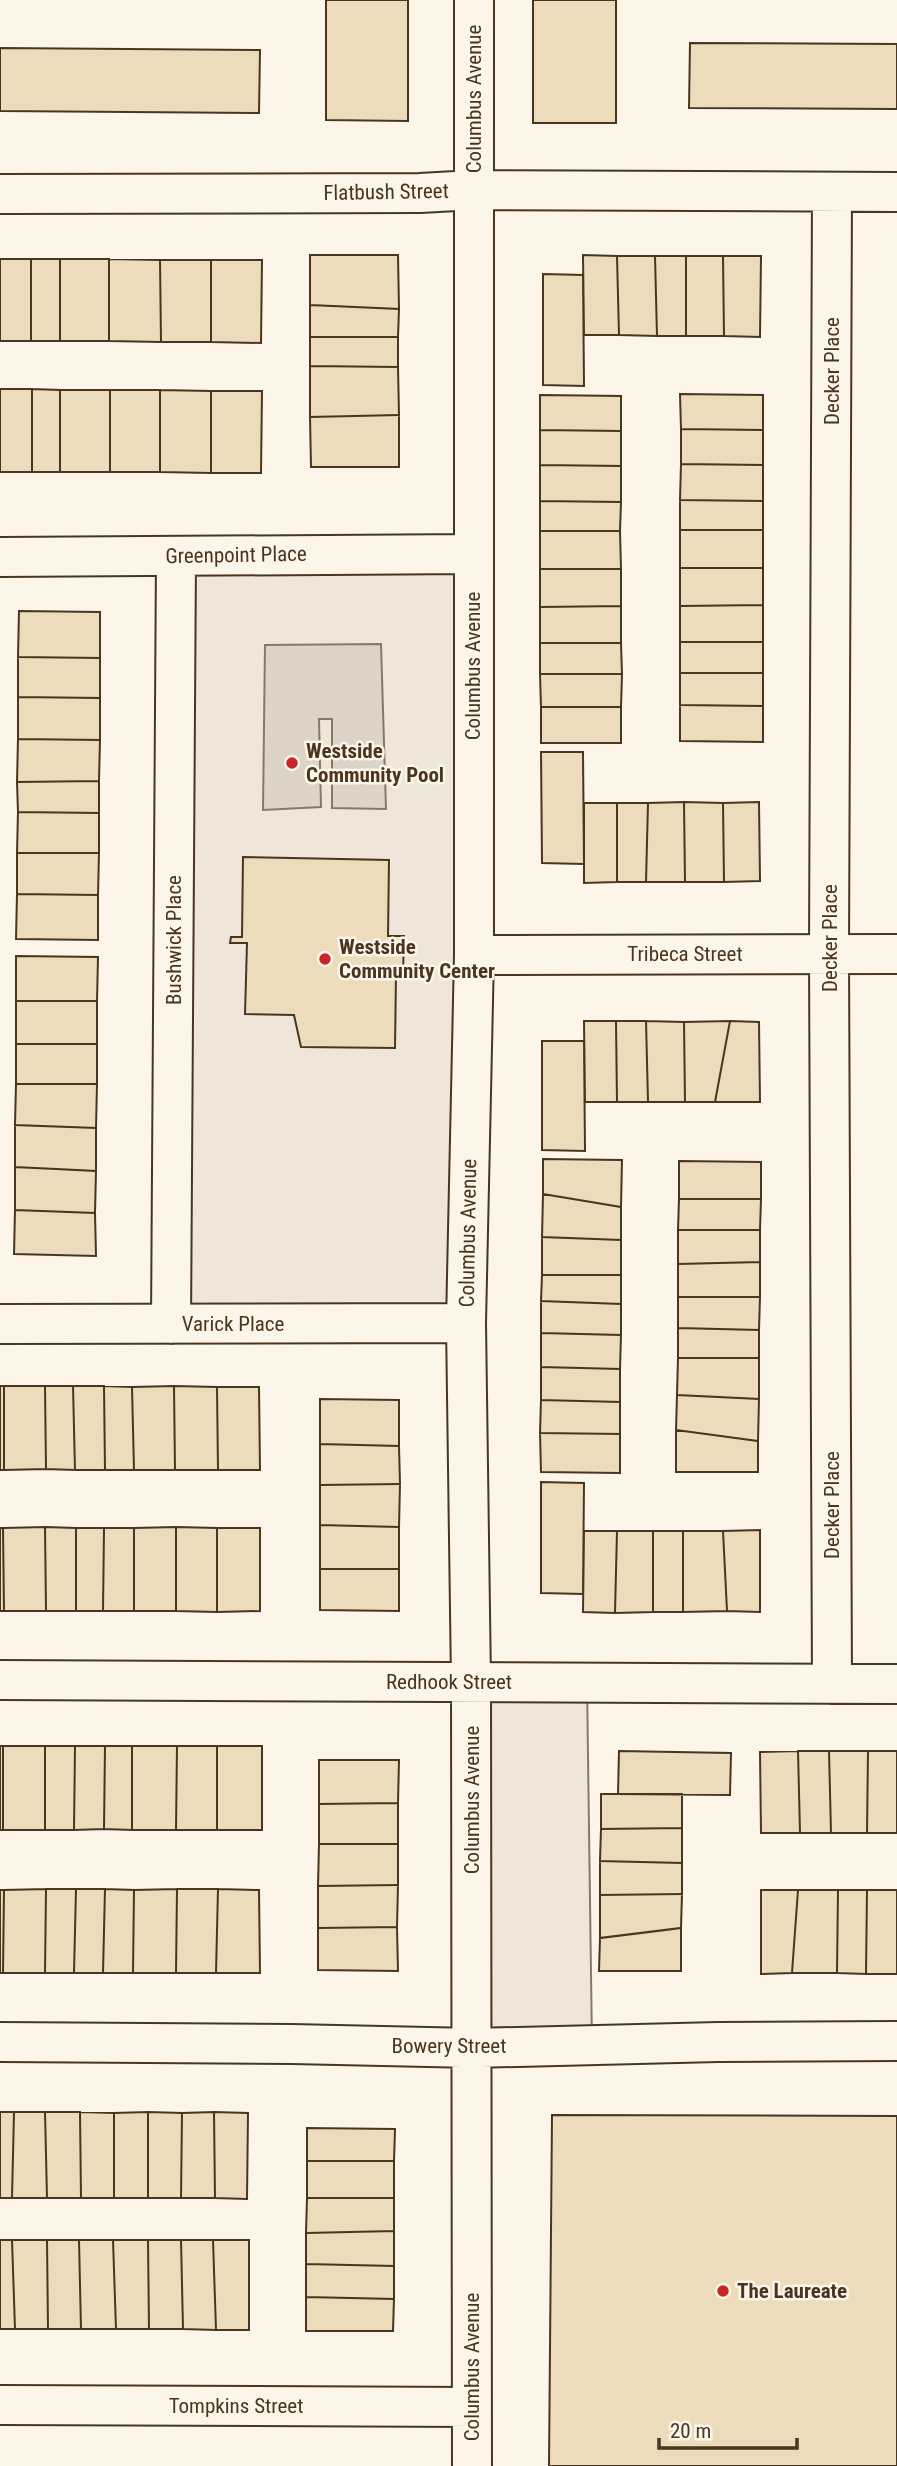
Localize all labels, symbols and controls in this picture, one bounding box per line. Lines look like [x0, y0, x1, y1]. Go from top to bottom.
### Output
street label: Columbus Avenue [462, 25, 486, 173]
street label: Flatbush Street [323, 179, 449, 205]
street label: Decker Place [820, 317, 844, 425]
street label: Greenpoint Place [165, 542, 307, 568]
street label: Columbus Avenue [461, 592, 485, 740]
place label: Westside Community Pool [306, 739, 444, 787]
marker: Westside Community Pool [284, 755, 300, 771]
street label: Bushwick Place [162, 875, 186, 1005]
street label: Decker Place [818, 884, 842, 992]
place label: Westside Community Center [339, 935, 495, 983]
street label: Tribeca Street [627, 942, 743, 966]
marker: Westside Community Center [317, 951, 333, 967]
street label: Columbus Avenue [455, 1158, 481, 1307]
street label: Varick Place [182, 1312, 284, 1336]
street label: Decker Place [820, 1451, 844, 1559]
street label: Redhook Street [386, 1670, 512, 1694]
street label: Columbus Avenue [460, 1726, 484, 1874]
street label: Bowery Street [392, 2034, 506, 2058]
place label: The Laureate [737, 2279, 847, 2303]
marker: The Laureate [715, 2283, 731, 2299]
street label: Columbus Avenue [460, 2293, 484, 2441]
street label: Tompkins Street [169, 2394, 303, 2418]
scale bar [659, 2406, 797, 2450]
text: 20 m [670, 2419, 711, 2443]

